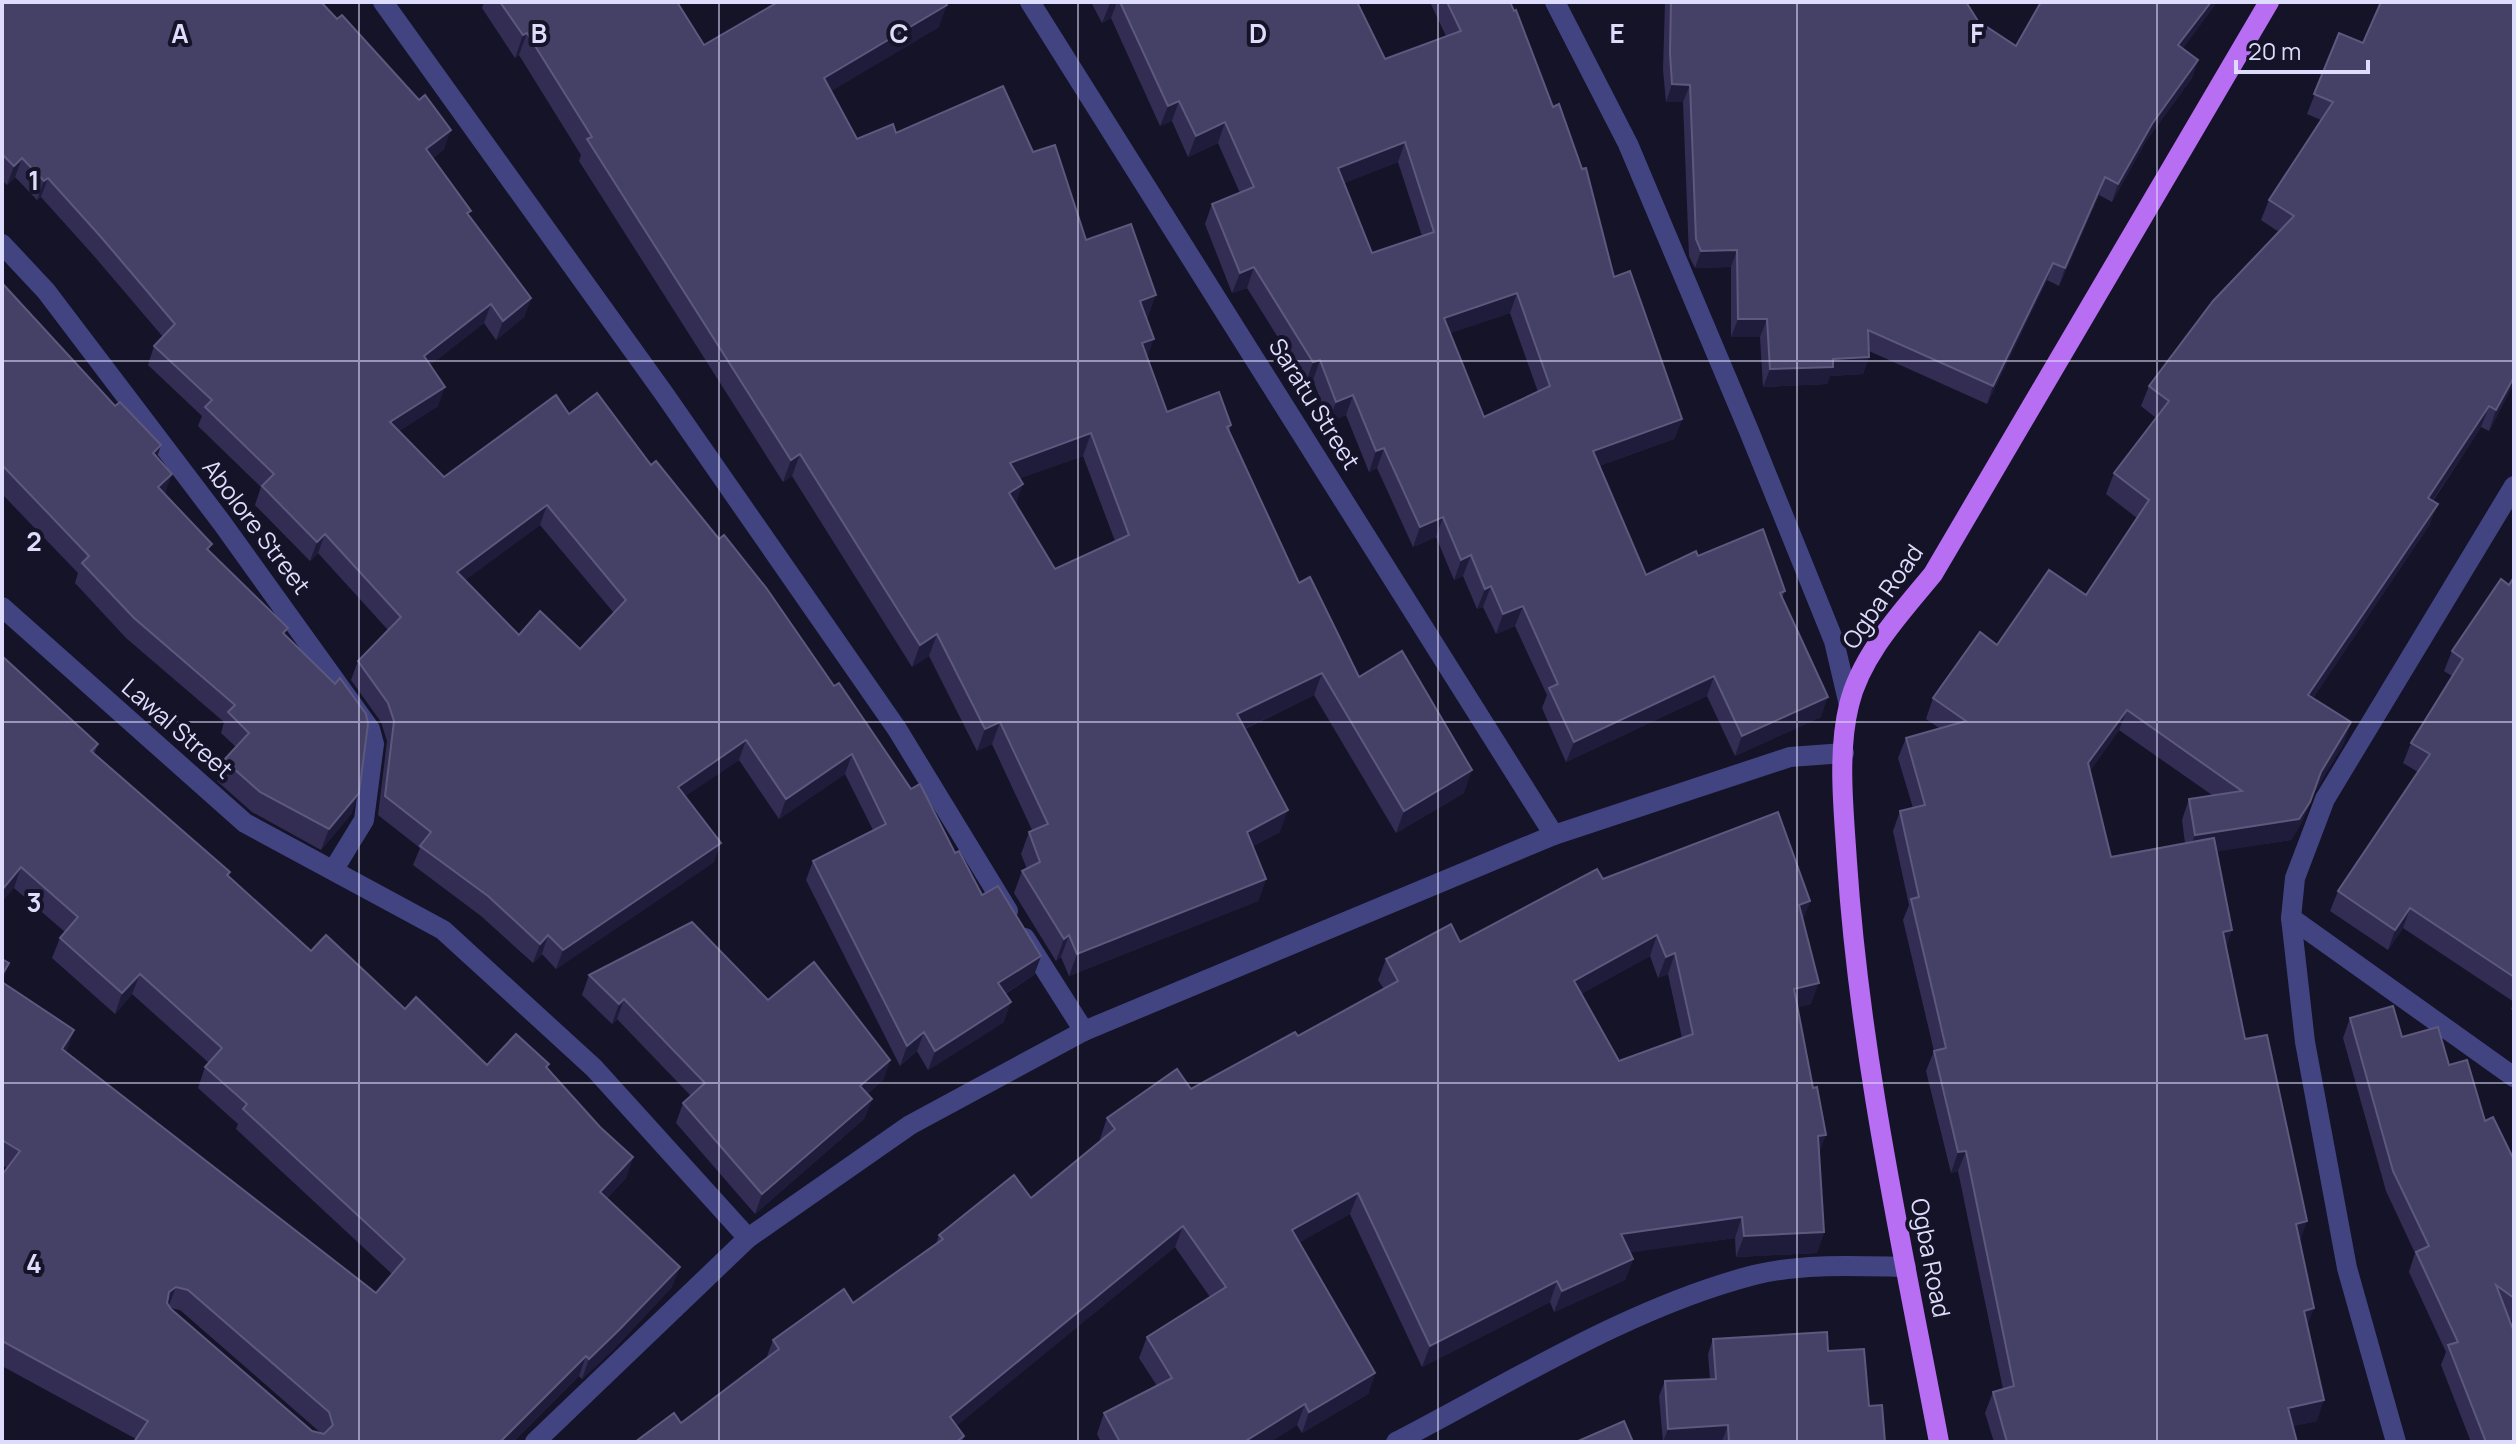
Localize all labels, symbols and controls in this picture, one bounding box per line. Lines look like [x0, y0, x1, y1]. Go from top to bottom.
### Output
text: A [171, 15, 189, 51]
text: B [531, 15, 547, 51]
text: C [889, 15, 909, 51]
text: D [1249, 15, 1267, 51]
text: E [1609, 15, 1625, 51]
text: F [1970, 15, 1984, 51]
scale bar [2236, 24, 2368, 74]
text: 20 m [2248, 34, 2301, 67]
text: 1 [28, 162, 40, 198]
street label: Saratu Street [1262, 331, 1369, 475]
street label: Abolore Street [196, 452, 319, 600]
text: 2 [26, 523, 42, 559]
street label: Ogba Road [1834, 537, 1930, 655]
street label: Lawal Street [115, 670, 241, 785]
text: 3 [26, 884, 42, 920]
street label: Ogba Road [1904, 1195, 1959, 1320]
text: 4 [26, 1245, 42, 1281]

